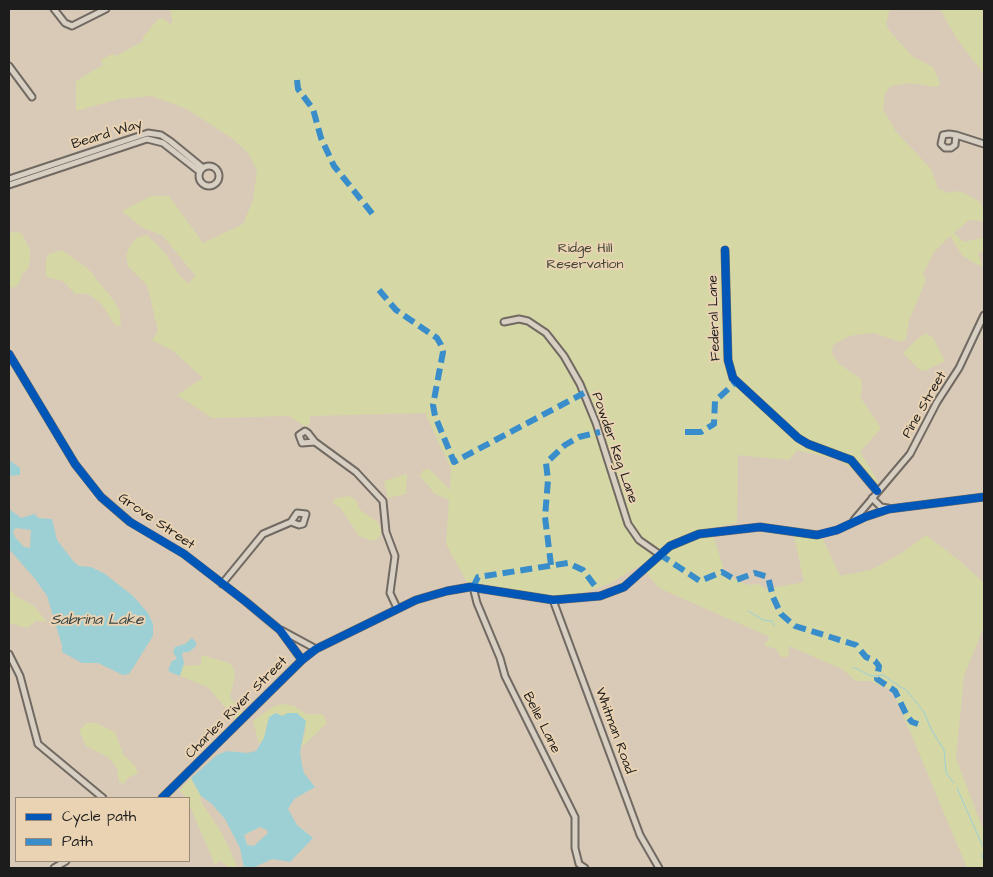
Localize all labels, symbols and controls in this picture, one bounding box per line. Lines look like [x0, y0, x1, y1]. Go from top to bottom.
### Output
street label: Beard Way [70, 116, 144, 154]
park label: Ridge Hill Reservation [547, 241, 623, 274]
street label: Federal Lane [705, 275, 725, 361]
street label: Pine Street [899, 369, 951, 441]
street label: Powder Keg Lane [587, 390, 641, 506]
street label: Grove Street [114, 490, 198, 554]
water label: Sabrina Lake [51, 612, 143, 630]
street label: Charles River Street [182, 653, 292, 763]
street label: Whitman Road [591, 686, 637, 776]
street label: Belle Lane [518, 690, 564, 756]
legend [15, 797, 190, 862]
text: Cycle path [62, 806, 136, 827]
text: Path [62, 831, 93, 852]

